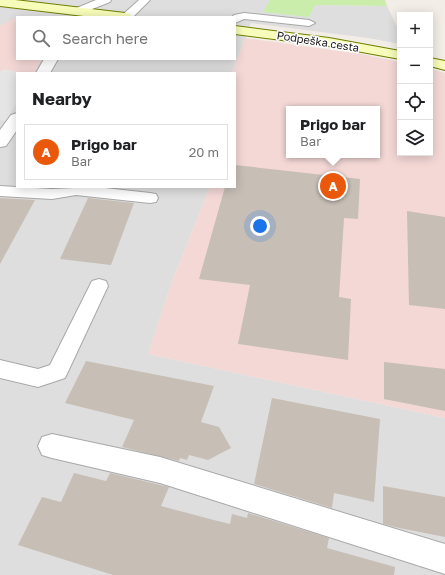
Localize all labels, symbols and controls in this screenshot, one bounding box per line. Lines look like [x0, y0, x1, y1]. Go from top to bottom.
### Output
map controls [397, 12, 433, 156]
button: + [397, 12, 433, 48]
search box [16, 16, 236, 60]
icon: search [30, 27, 52, 49]
street label: Podpeška cesta [276, 28, 360, 54]
text: Search here [62, 29, 148, 47]
button: − [397, 48, 433, 84]
button: locate [397, 84, 433, 120]
text: Nearby [32, 88, 92, 109]
popup [286, 106, 380, 158]
text: Prigo bar [300, 115, 366, 133]
button: layers [397, 120, 433, 156]
text: Bar [300, 133, 321, 149]
text: Prigo bar [71, 135, 137, 153]
text: A [41, 144, 51, 160]
text: 20 m [189, 144, 219, 160]
text: Bar [71, 153, 92, 169]
pin: A [320, 171, 346, 201]
your location [250, 216, 270, 236]

